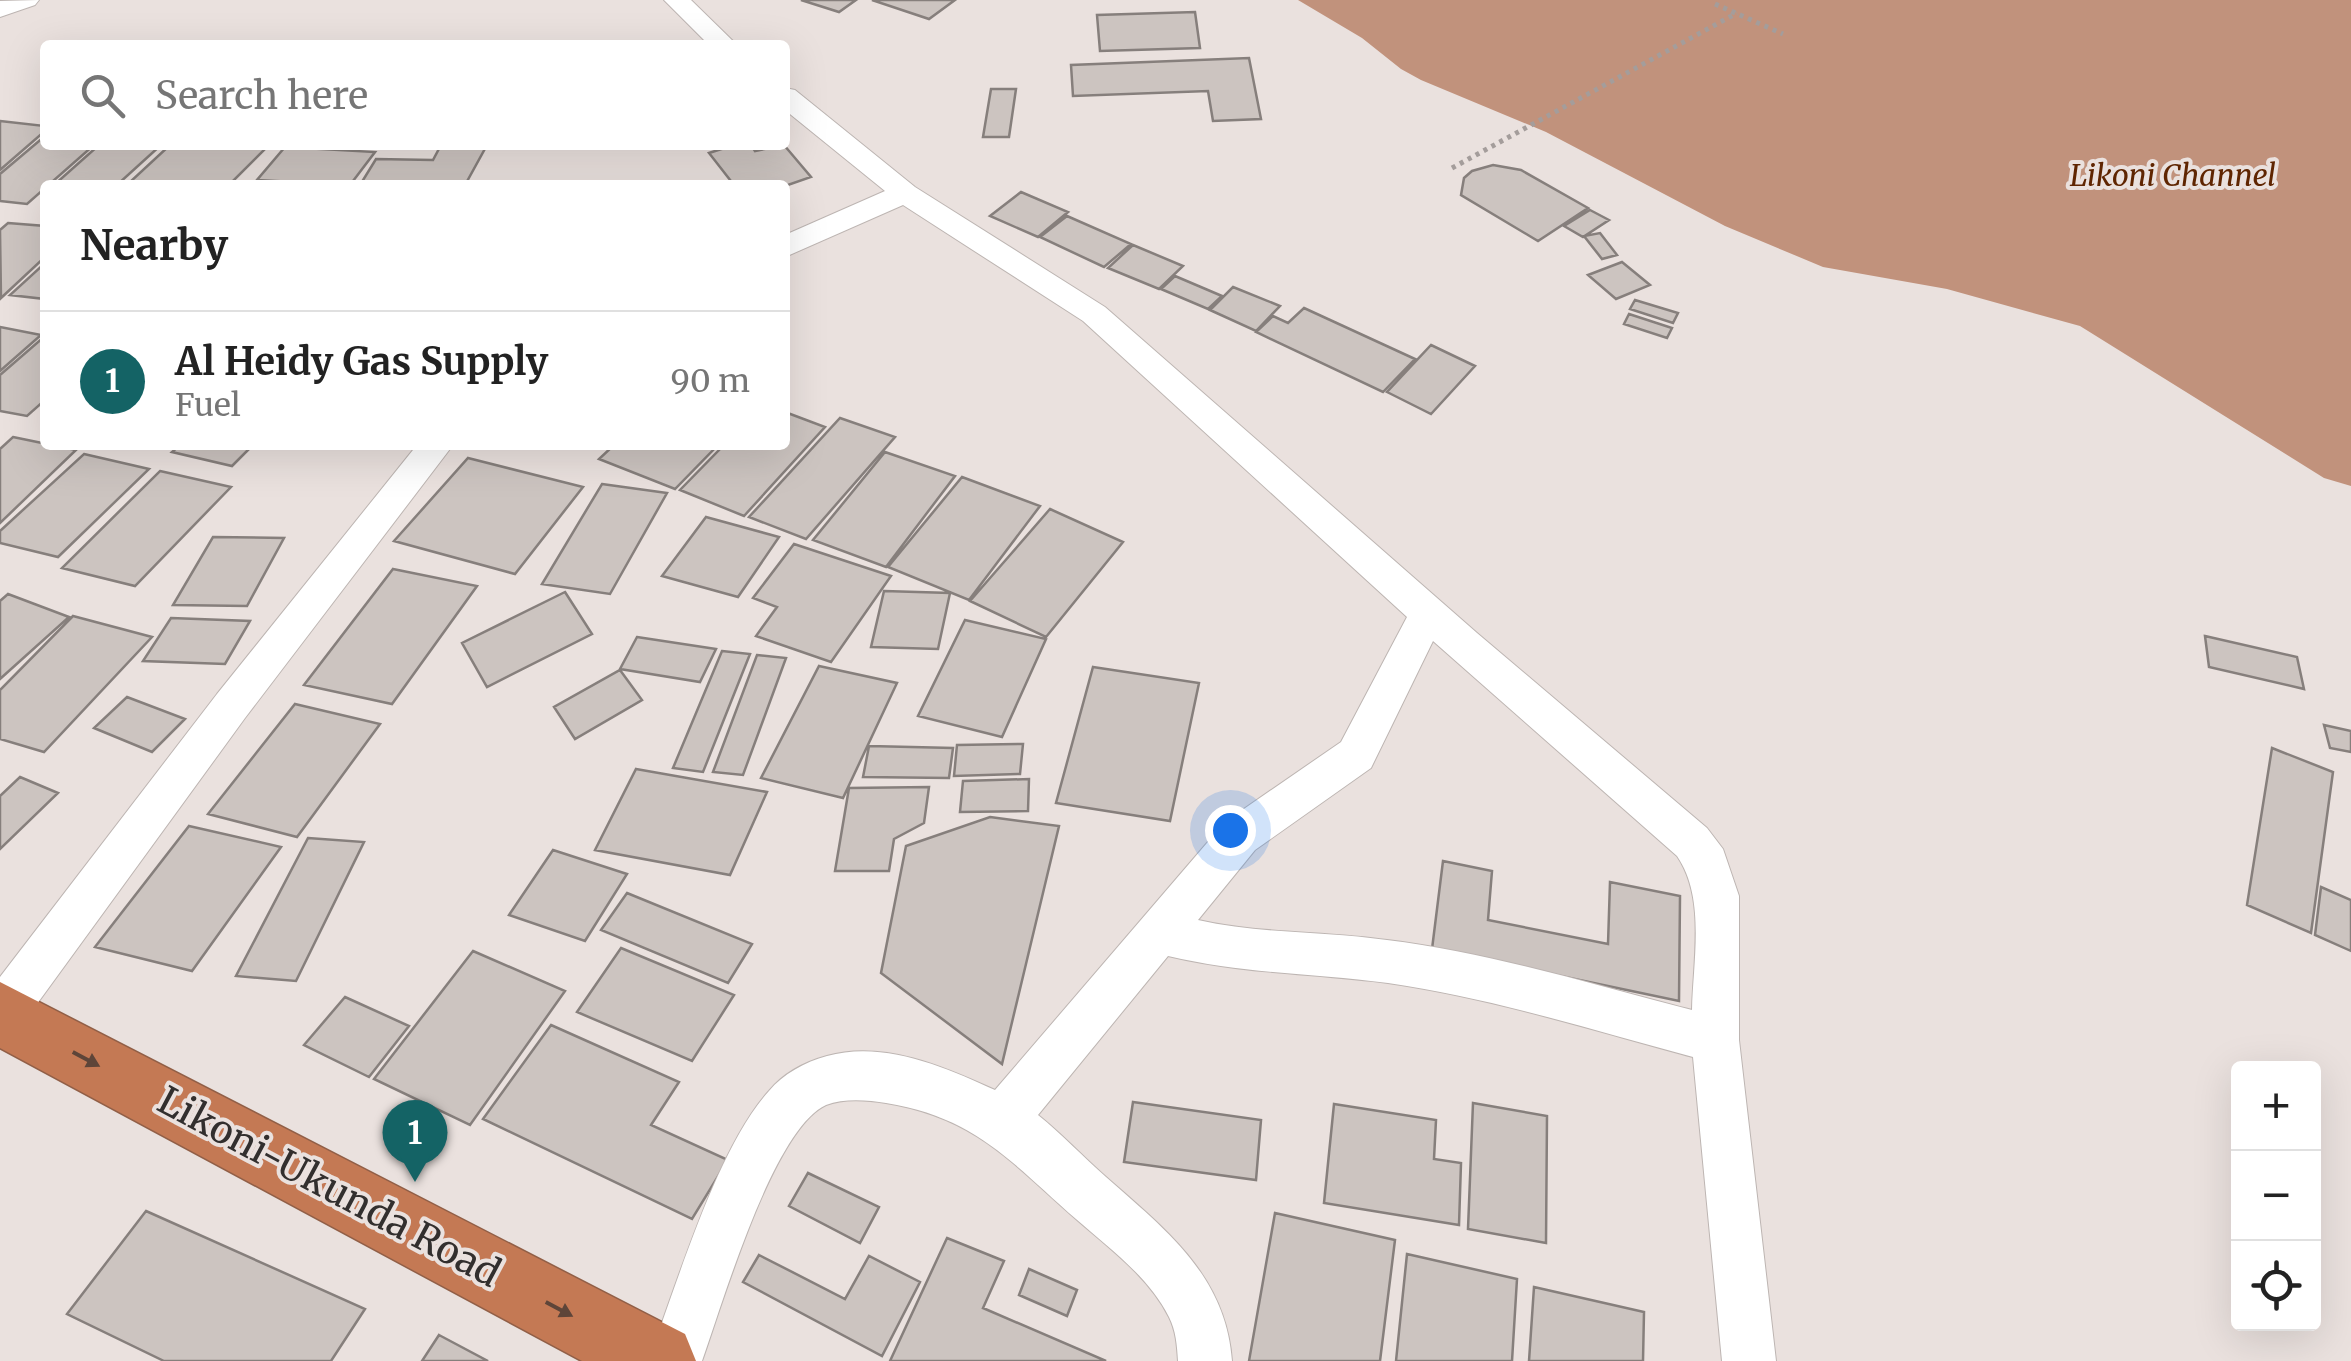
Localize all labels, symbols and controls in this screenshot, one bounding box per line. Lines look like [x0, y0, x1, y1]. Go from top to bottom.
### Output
search box [40, 40, 790, 150]
icon: search [75, 68, 130, 123]
text: Search here [155, 72, 368, 119]
water label: Likoni Channel [2070, 156, 2276, 194]
text: Nearby [80, 219, 228, 271]
text: Al Heidy Gas Supply [175, 338, 548, 385]
text: 1 [105, 361, 120, 401]
text: 90 m [671, 361, 750, 401]
text: Fuel [175, 385, 241, 425]
your location [1205, 805, 1256, 856]
one-way arrow [72, 1050, 101, 1067]
map controls [2231, 1061, 2321, 1331]
button: + [2231, 1061, 2321, 1151]
street label: Likoni-Ukunda Road [150, 1076, 508, 1297]
pin: 1 [382, 1100, 448, 1182]
button: − [2231, 1151, 2321, 1241]
button: locate [2231, 1241, 2321, 1331]
one-way arrow [545, 1300, 574, 1317]

